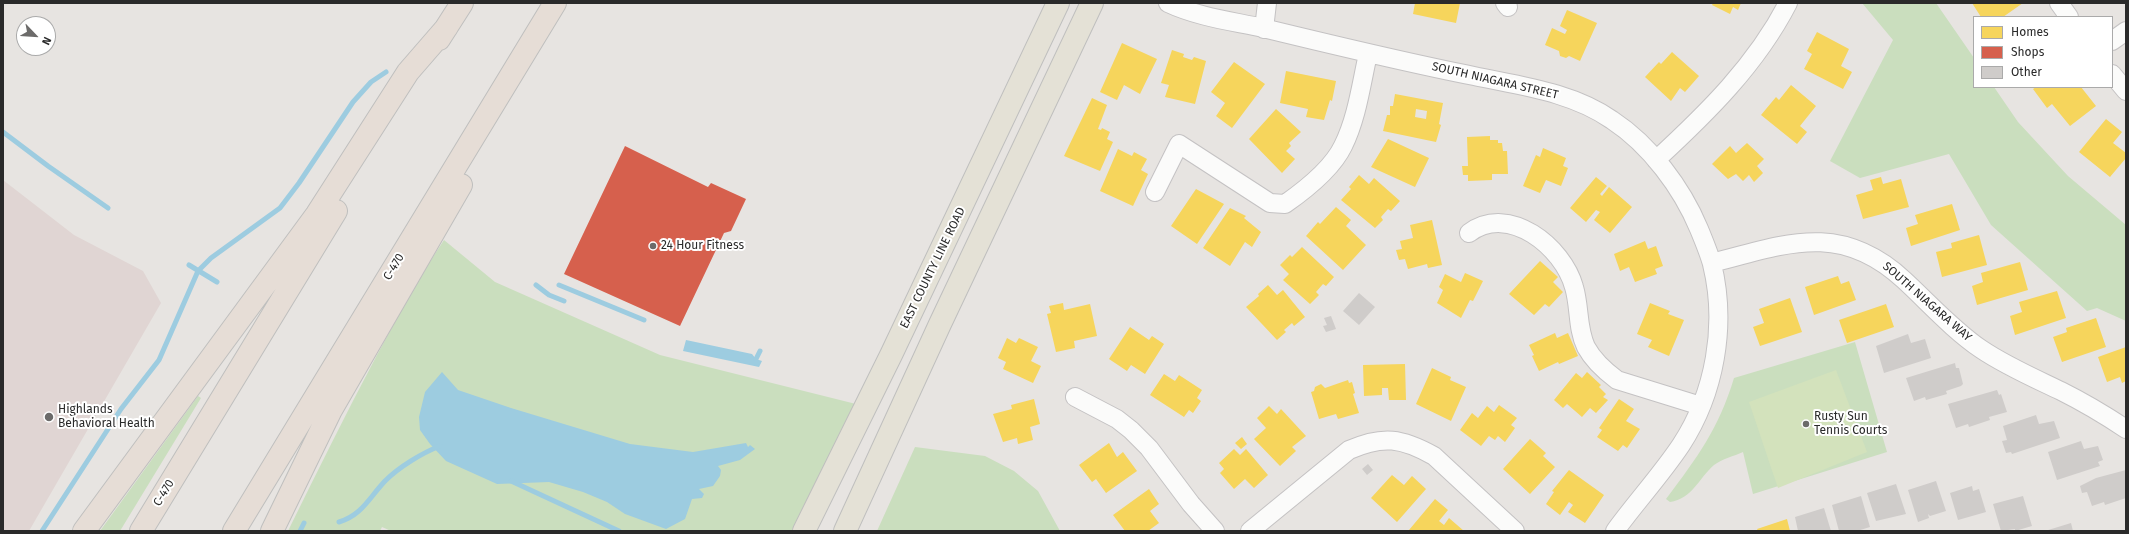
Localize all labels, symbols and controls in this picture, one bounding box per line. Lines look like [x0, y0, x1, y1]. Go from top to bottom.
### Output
north arrow [16, 16, 56, 56]
legend [1973, 16, 2113, 88]
text: Homes [2011, 25, 2049, 39]
text: N [39, 35, 54, 47]
text: Shops [2011, 45, 2044, 59]
street label: SOUTH NIAGARA STREET [1430, 59, 1560, 103]
text: Other [2011, 65, 2042, 79]
street label: EAST COUNTY LINE ROAD [897, 205, 969, 331]
place label: 24 Hour Fitness [661, 239, 744, 253]
marker: 24 Hour Fitness [648, 241, 658, 251]
street label: C-470 [380, 251, 408, 283]
street label: SOUTH NIAGARA WAY [1879, 259, 1975, 345]
place label: Highlands Behavioral Health [58, 403, 155, 431]
place label: Rusty Sun Tennis Courts [1814, 410, 1887, 438]
marker: Highlands Behavioral Health [43, 411, 55, 423]
marker: Rusty Sun Tennis Courts [1801, 419, 1811, 429]
street label: C-470 [150, 477, 178, 509]

